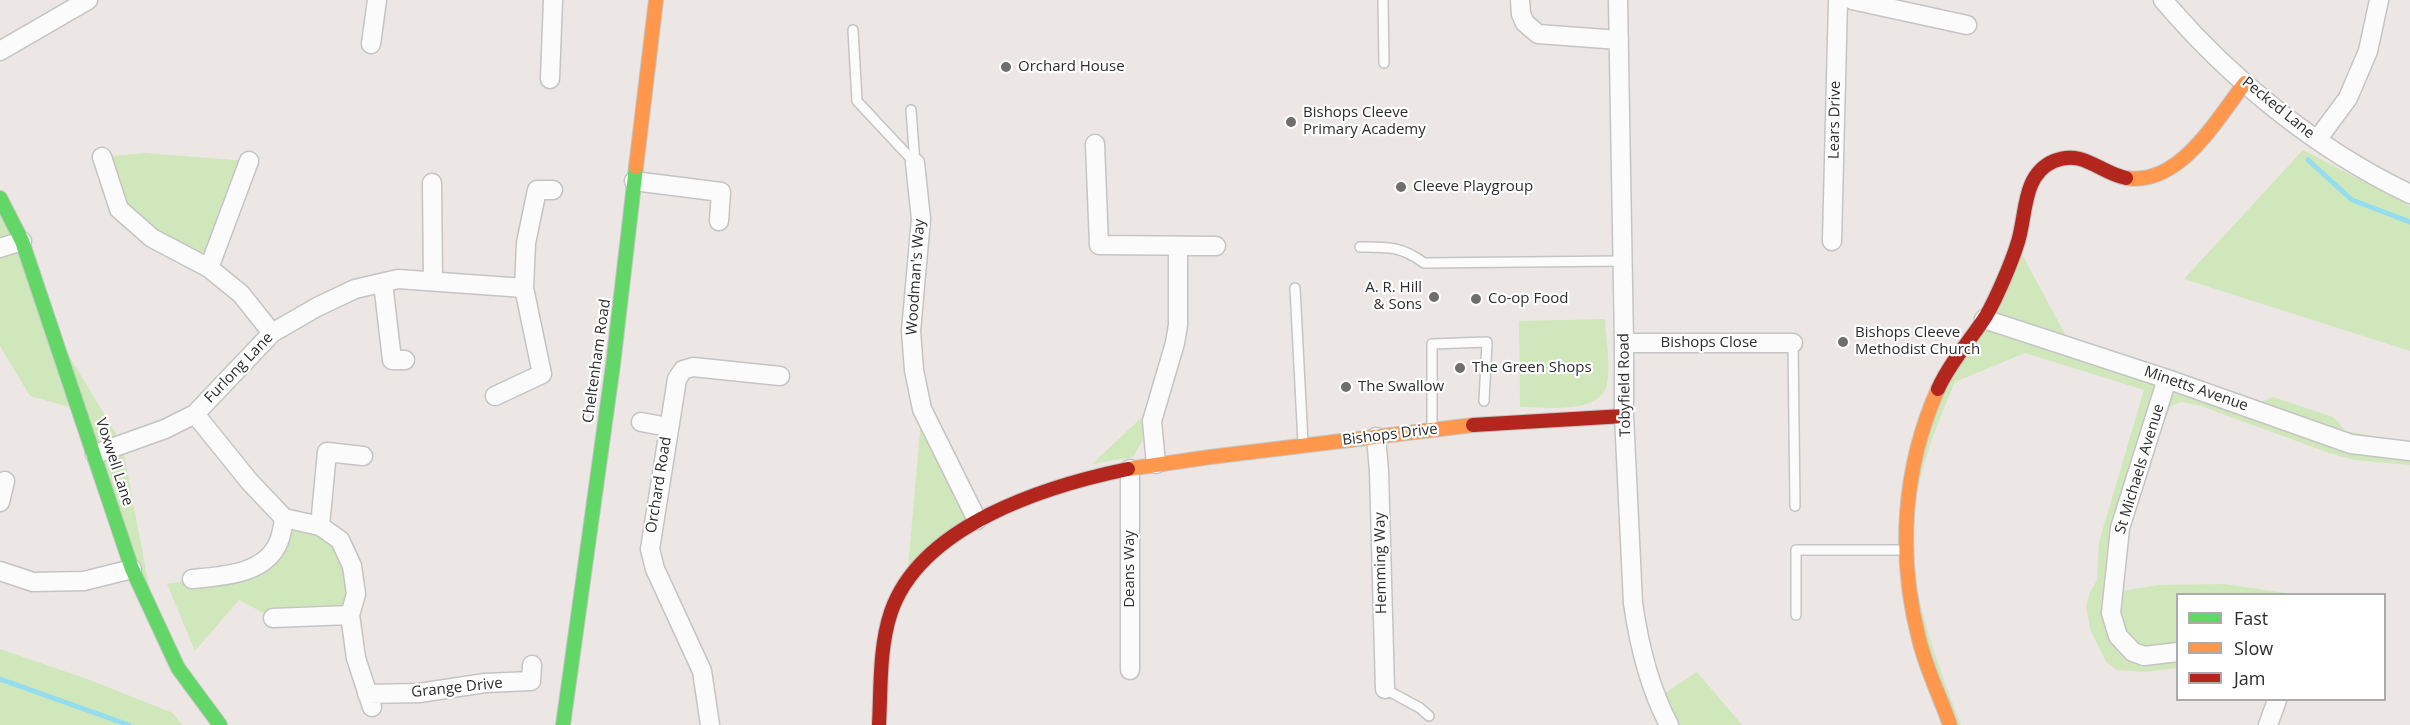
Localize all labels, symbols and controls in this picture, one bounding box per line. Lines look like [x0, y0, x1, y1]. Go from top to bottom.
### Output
place label: Orchard House [1018, 58, 1125, 76]
marker: Orchard House [999, 60, 1013, 74]
street label: Pecked Lane [2238, 73, 2318, 143]
street label: Lears Drive [1825, 81, 1845, 159]
place label: Bishops Cleeve Primary Academy [1303, 104, 1426, 139]
marker: Bishops Cleeve Primary Academy [1284, 115, 1298, 129]
place label: Cleeve Playgroup [1413, 178, 1533, 196]
marker: Cleeve Playgroup [1394, 180, 1408, 194]
street label: Woodman's Way [903, 218, 929, 336]
place label: A. R. Hill & Sons [1365, 279, 1422, 314]
marker: A. R. Hill & Sons [1427, 290, 1441, 304]
place label: Co-op Food [1488, 290, 1568, 308]
marker: Co-op Food [1469, 292, 1483, 306]
street label: Cheltenham Road [579, 298, 615, 424]
place label: Bishops Cleeve Methodist Church [1855, 324, 1980, 359]
street label: Furlong Lane [201, 329, 277, 407]
street label: Tobyfield Road [1615, 333, 1635, 437]
street label: Bishops Close [1661, 334, 1757, 352]
marker: Bishops Cleeve Methodist Church [1836, 335, 1850, 349]
place label: The Green Shops [1472, 359, 1592, 377]
marker: The Green Shops [1453, 361, 1467, 375]
street label: Minetts Avenue [2142, 363, 2250, 415]
place label: The Swallow [1358, 378, 1444, 396]
marker: The Swallow [1339, 380, 1353, 394]
street label: St Michaels Avenue [2112, 402, 2168, 536]
street label: Voxwell Lane [91, 416, 137, 508]
street label: Bishops Drive [1341, 420, 1439, 450]
street label: Orchard Road [642, 435, 676, 535]
street label: Hemming Way [1371, 512, 1391, 614]
street label: Deans Way [1121, 530, 1139, 608]
legend [2176, 593, 2386, 701]
text: Fast [2234, 606, 2268, 630]
text: Slow [2234, 636, 2273, 660]
text: Jam [2234, 666, 2266, 690]
street label: Grange Drive [410, 674, 504, 702]

